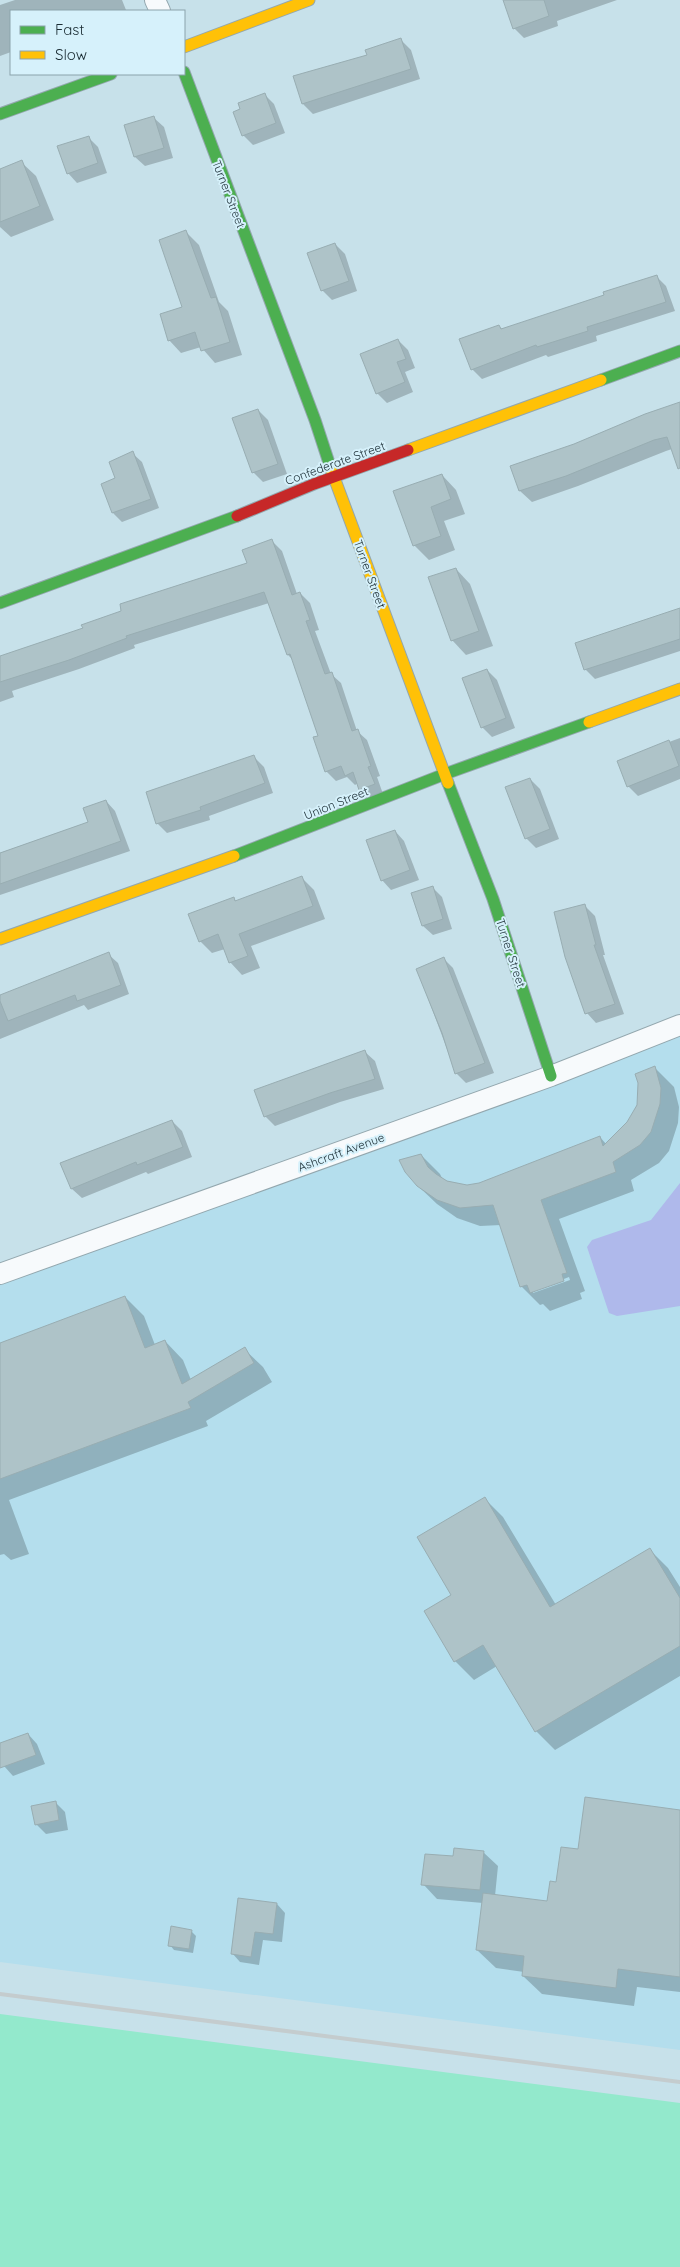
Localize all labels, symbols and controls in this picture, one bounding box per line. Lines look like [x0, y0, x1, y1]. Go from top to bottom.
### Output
legend [10, 10, 185, 75]
text: Fast [55, 20, 84, 39]
text: Slow [55, 45, 87, 64]
street label: Turner Street [209, 158, 249, 230]
street label: Confederate Street [283, 438, 387, 488]
street label: Turner Street [351, 538, 389, 610]
street label: Union Street [302, 783, 370, 823]
street label: Turner Street [493, 917, 529, 989]
street label: Ashcraft Avenue [296, 1129, 386, 1175]

